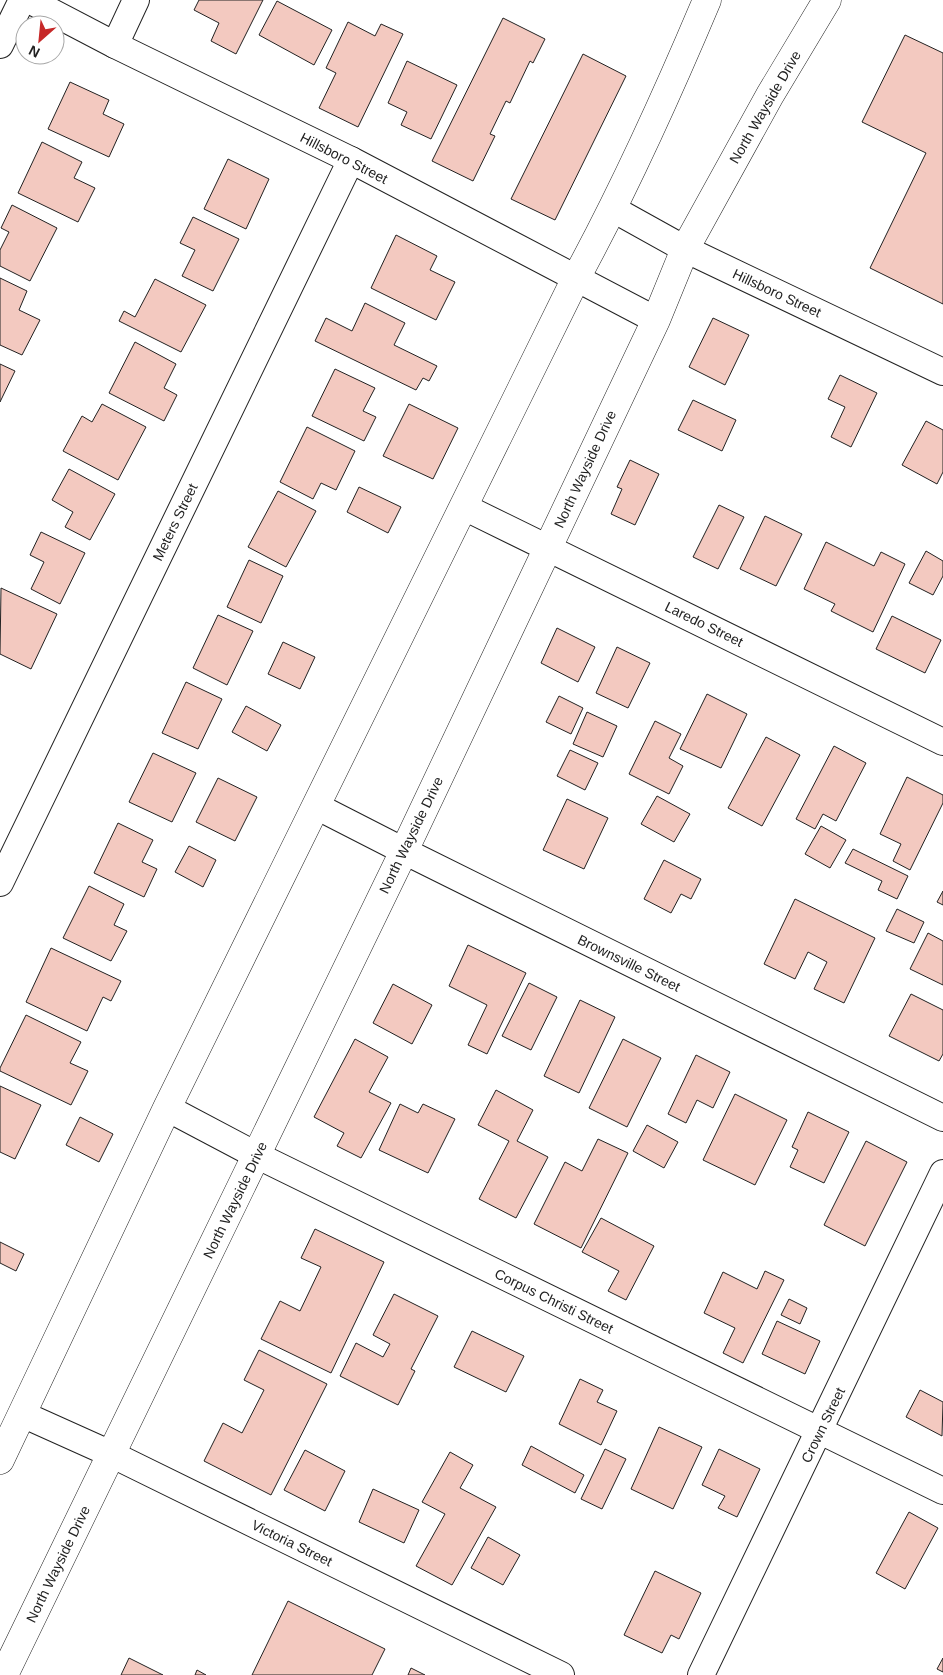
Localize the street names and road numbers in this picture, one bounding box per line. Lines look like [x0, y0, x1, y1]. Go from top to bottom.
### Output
street label: North Wayside Drive [726, 47, 804, 166]
street label: Hillsboro Street [298, 129, 390, 187]
street label: Hillsboro Street [730, 266, 824, 321]
street label: North Wayside Drive [551, 407, 619, 530]
street label: Meters Street [149, 481, 201, 563]
street label: Laredo Street [662, 598, 746, 650]
street label: North Wayside Drive [376, 774, 446, 896]
street label: Brownsville Street [575, 931, 683, 995]
street label: North Wayside Drive [200, 1139, 270, 1261]
street label: Corpus Christi Street [492, 1265, 616, 1337]
street label: Crown Street [798, 1385, 848, 1465]
street label: North Wayside Drive [23, 1503, 93, 1625]
street label: Victoria Street [249, 1517, 335, 1569]

